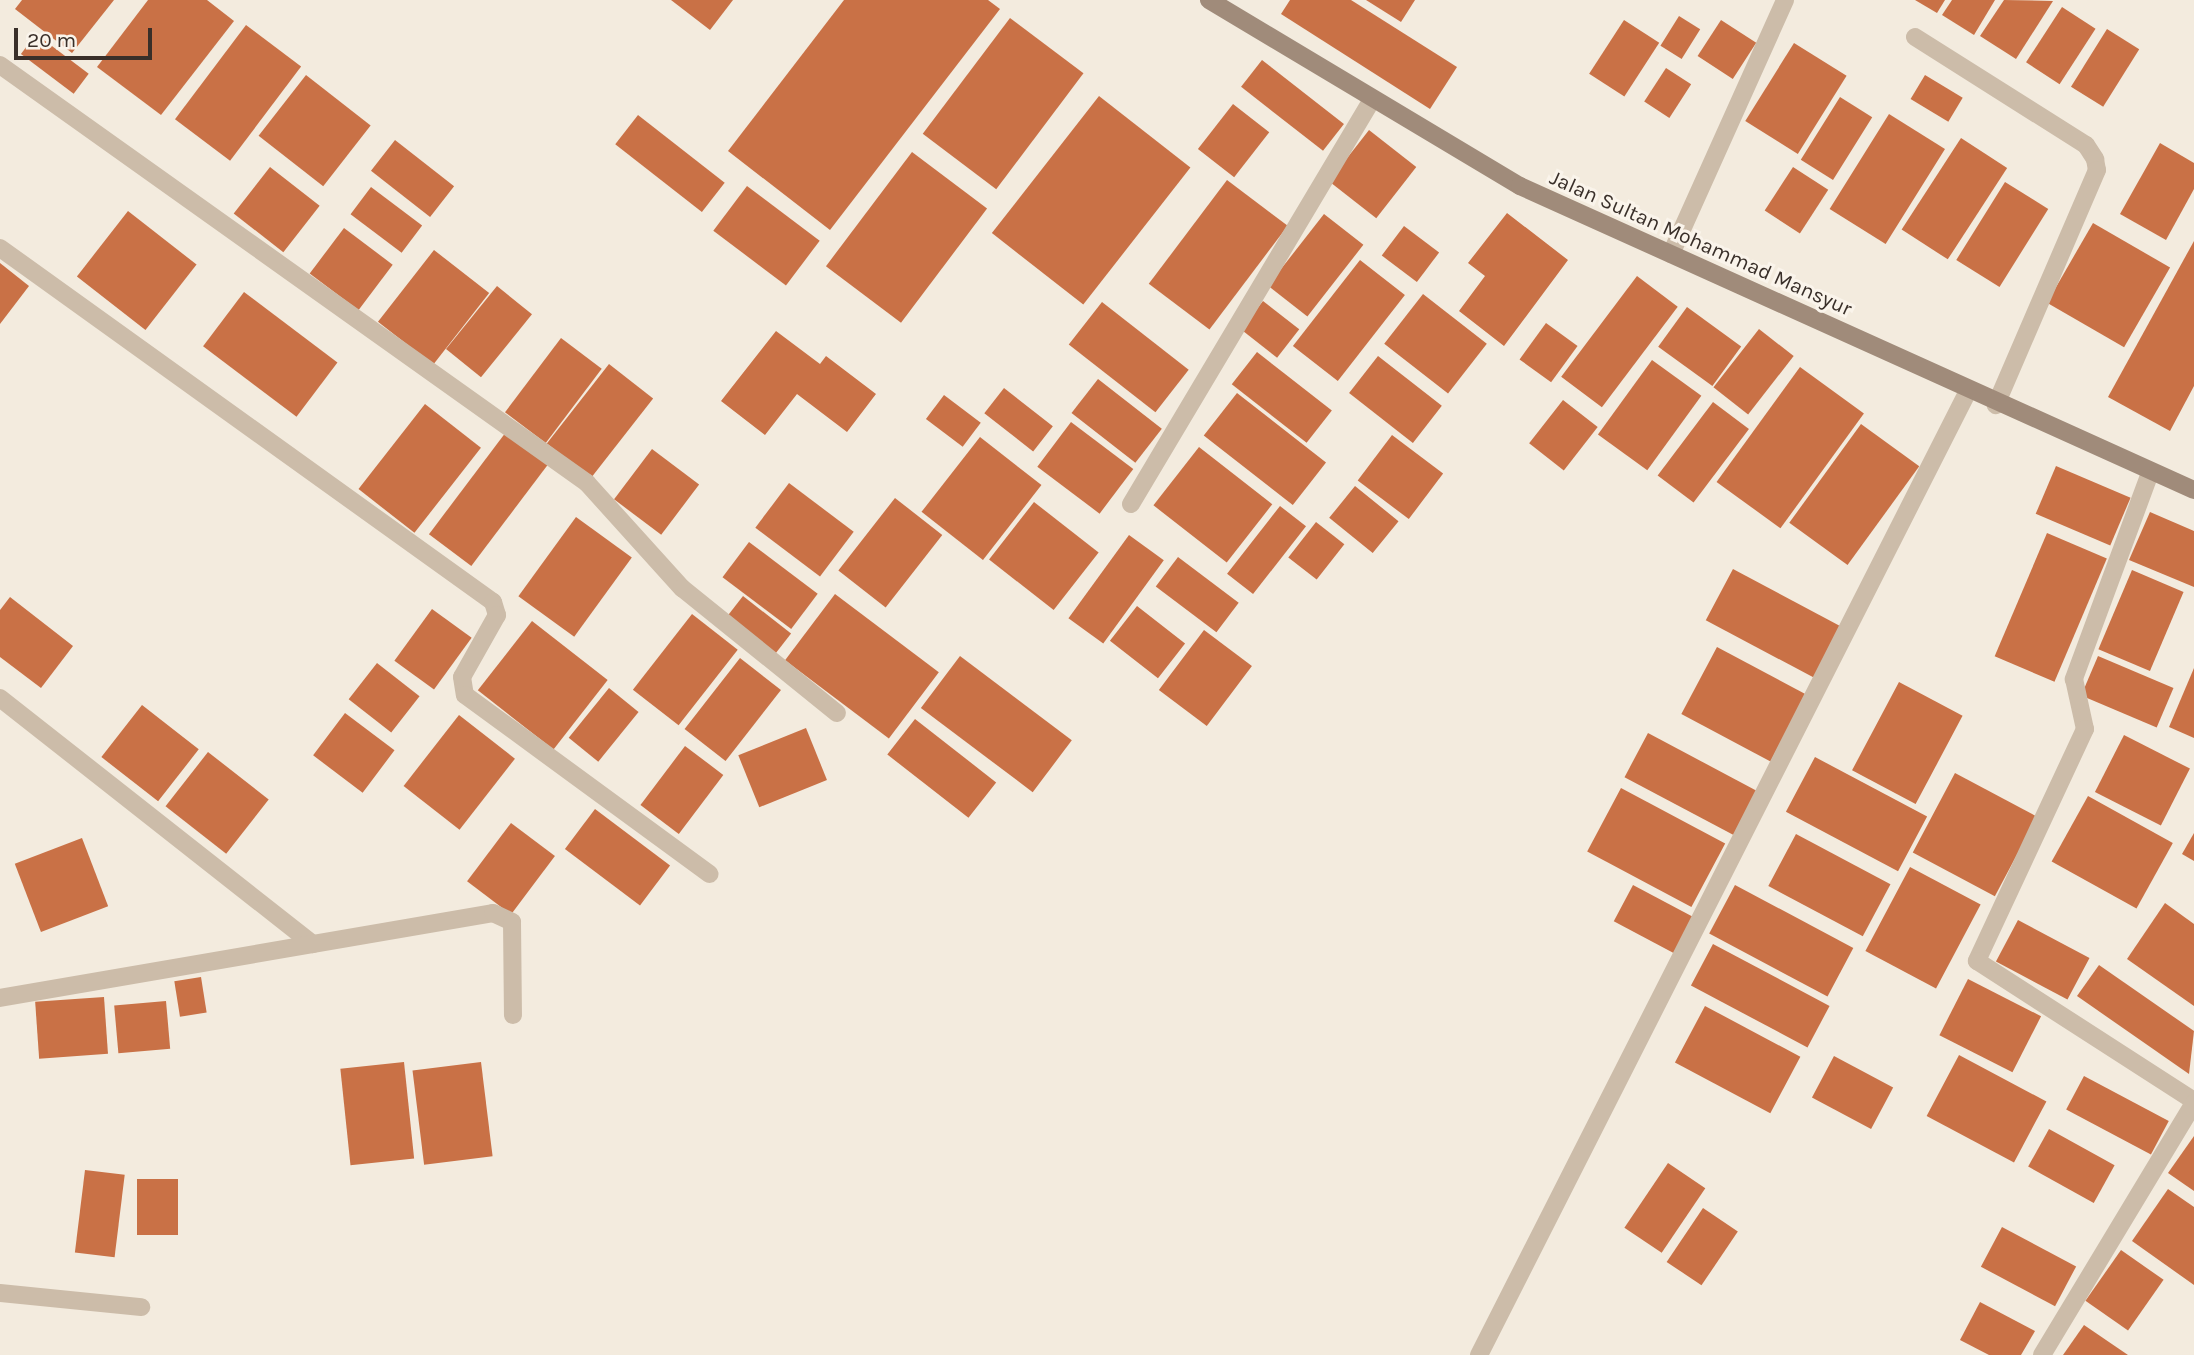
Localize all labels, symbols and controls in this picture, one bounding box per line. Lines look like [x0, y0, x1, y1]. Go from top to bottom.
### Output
scale bar [18, 14, 156, 58]
text: 20 m [27, 28, 76, 52]
street label: Jalan Sultan Mohammad Mansyur [1546, 165, 1856, 321]

